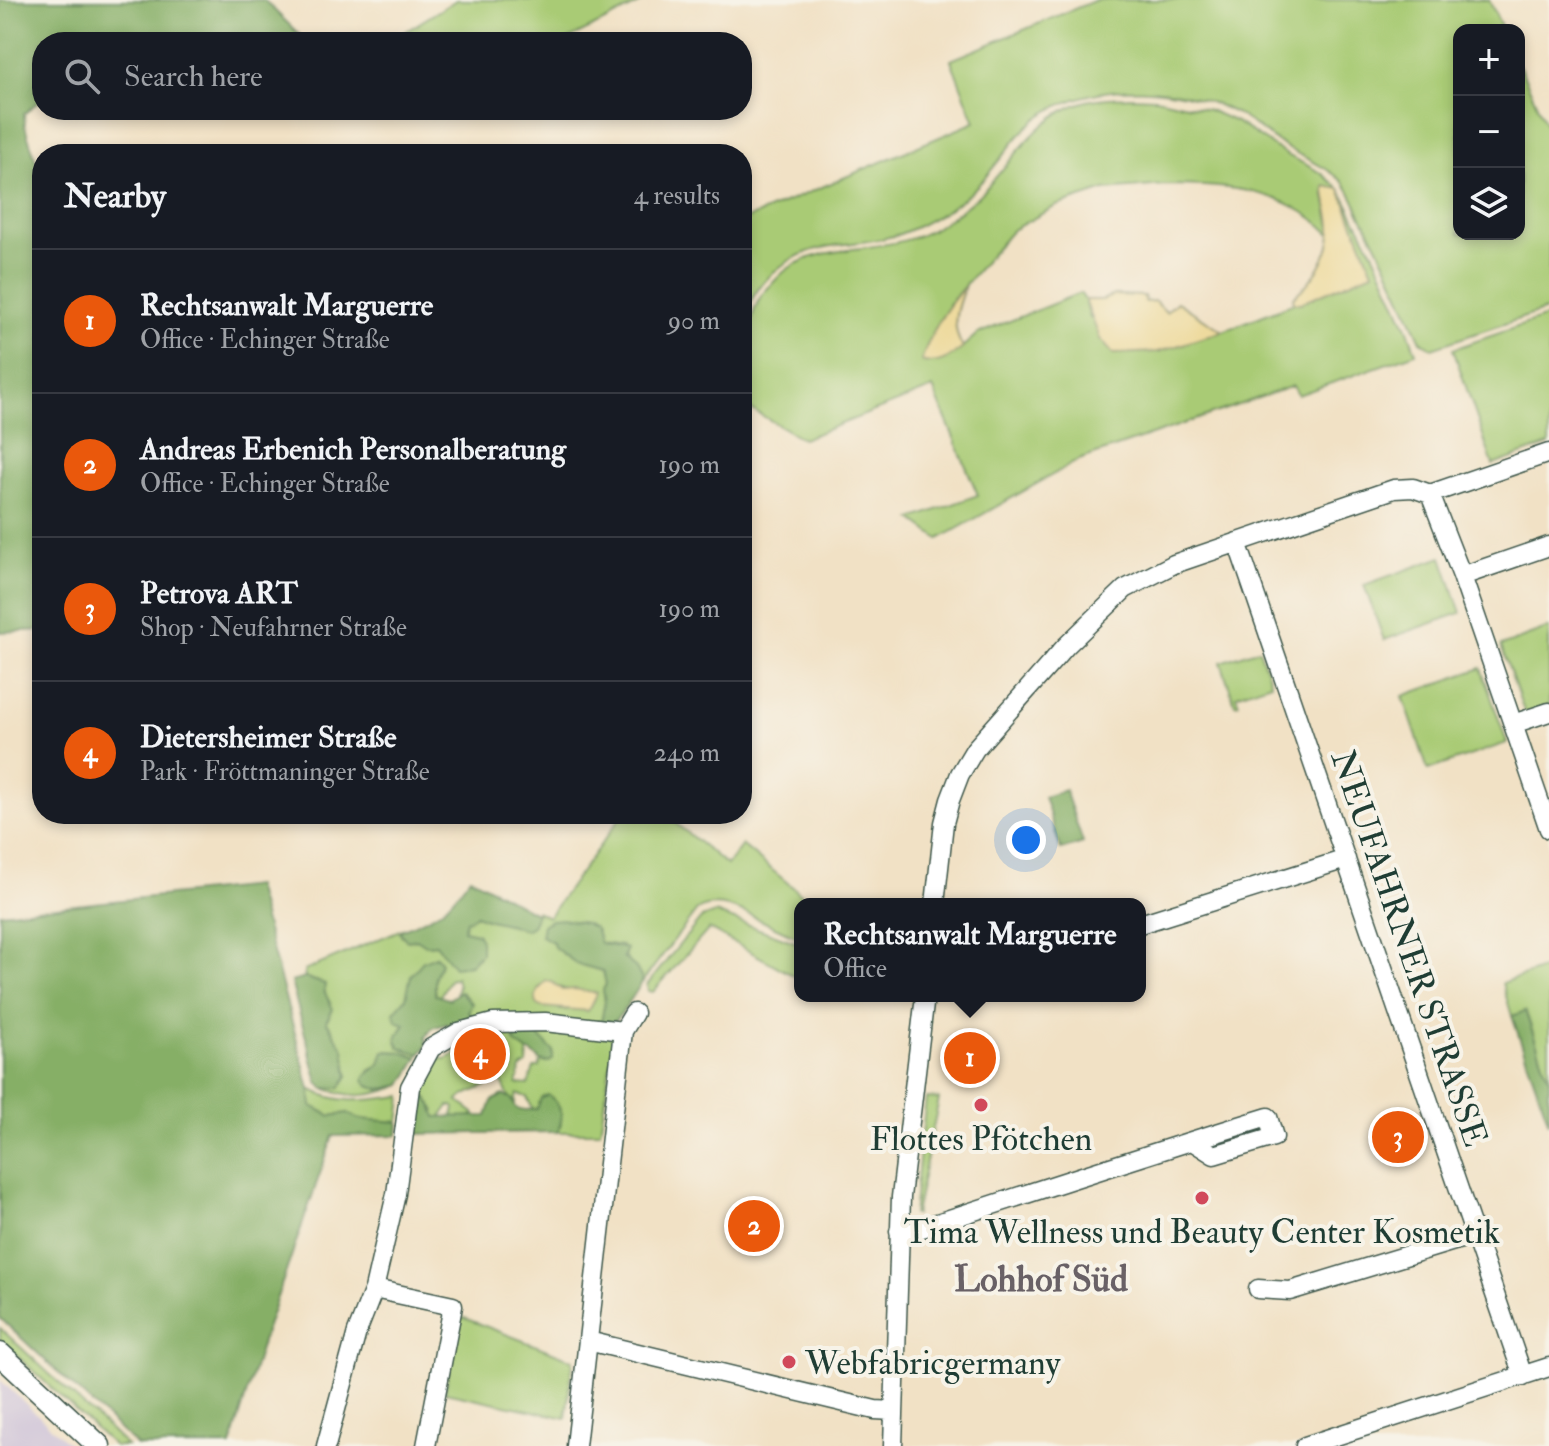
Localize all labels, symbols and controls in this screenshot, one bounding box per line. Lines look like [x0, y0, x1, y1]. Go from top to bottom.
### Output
map controls [1453, 24, 1525, 240]
button: + [1453, 24, 1525, 96]
search box [32, 32, 752, 120]
icon: search [60, 54, 104, 98]
text: Search here [124, 58, 263, 95]
button: − [1453, 96, 1525, 168]
button: layers [1453, 168, 1525, 240]
text: Nearby [64, 175, 166, 218]
text: 4 results [634, 180, 720, 212]
text: Rechtsanwalt Marguerre [140, 287, 433, 324]
text: 1 [85, 305, 95, 337]
text: 90 m [668, 305, 720, 337]
text: Office · Echinger Straße [140, 324, 390, 356]
text: Andreas Erbenich Personalberatung [140, 431, 566, 468]
text: 2 [83, 449, 97, 481]
text: 190 m [659, 449, 720, 481]
text: Office · Echinger Straße [140, 468, 390, 500]
text: Petrova ART [140, 575, 298, 612]
text: 3 [85, 593, 95, 625]
text: 190 m [659, 593, 720, 625]
text: Shop · Neufahrner Straße [140, 612, 407, 644]
text: Dietersheimer Straße [140, 719, 397, 756]
text: 4 [83, 737, 97, 769]
text: 240 m [654, 737, 720, 769]
street label: NEUFAHRNER STRASSE [1320, 745, 1497, 1152]
text: Park · Fröttmaninger Straße [140, 756, 430, 788]
your location [1006, 820, 1046, 860]
popup [794, 898, 1146, 1002]
text: Rechtsanwalt Marguerre [823, 916, 1117, 953]
text: Office [823, 953, 887, 985]
pin: 4 [454, 1024, 506, 1084]
pin: 1 [944, 1028, 996, 1088]
marker: Flottes Pfötchen [972, 1096, 990, 1114]
pin: 3 [1372, 1107, 1424, 1167]
place label: Flottes Pfötchen [870, 1118, 1092, 1161]
marker: Tima Wellness und Beauty Center Kosmetik [1193, 1189, 1211, 1207]
pin: 2 [728, 1196, 780, 1256]
place label: Tima Wellness und Beauty Center Kosmetik [904, 1211, 1500, 1254]
district label: Lohhof Süd [954, 1257, 1128, 1302]
place label: Webfabricgermany [804, 1342, 1061, 1385]
marker: Webfabricgermany [780, 1353, 798, 1371]

